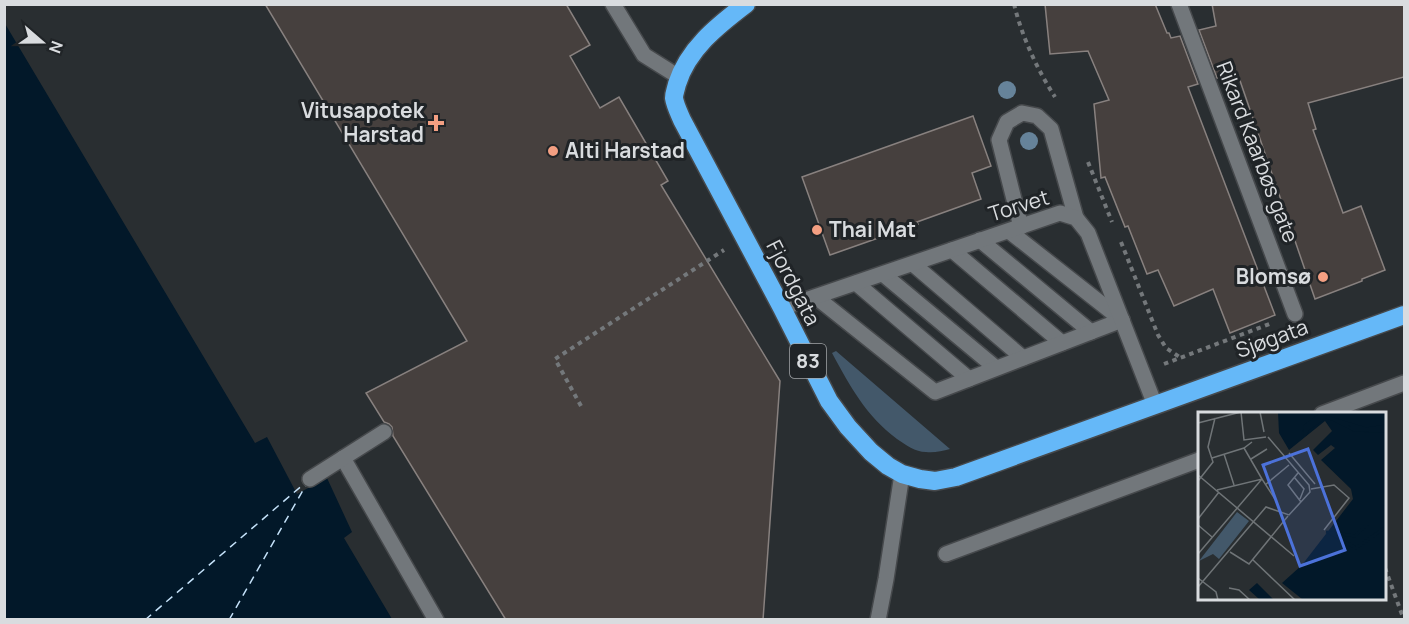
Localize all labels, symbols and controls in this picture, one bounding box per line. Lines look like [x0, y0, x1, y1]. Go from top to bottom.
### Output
north arrow [12, 12, 72, 72]
text: N [44, 38, 68, 56]
street label: Rikard Kaarbøs gate [1210, 57, 1305, 246]
place label: Vitusapotek Harstad [301, 96, 425, 148]
marker: Vitusapotek Harstad [429, 116, 443, 130]
place label: Alti Harstad [565, 136, 685, 164]
marker: Alti Harstad [546, 144, 560, 158]
street label: Torvet [985, 183, 1052, 227]
place label: Thai Mat [829, 215, 916, 243]
marker: Thai Mat [810, 223, 824, 237]
street label: Fjordgata [760, 235, 827, 330]
place label: Blomsø [1236, 262, 1311, 290]
marker: Blomsø [1316, 270, 1330, 284]
street label: Sjøgata [1232, 312, 1312, 364]
road number: 83 [790, 344, 826, 378]
inset map [1198, 412, 1385, 600]

